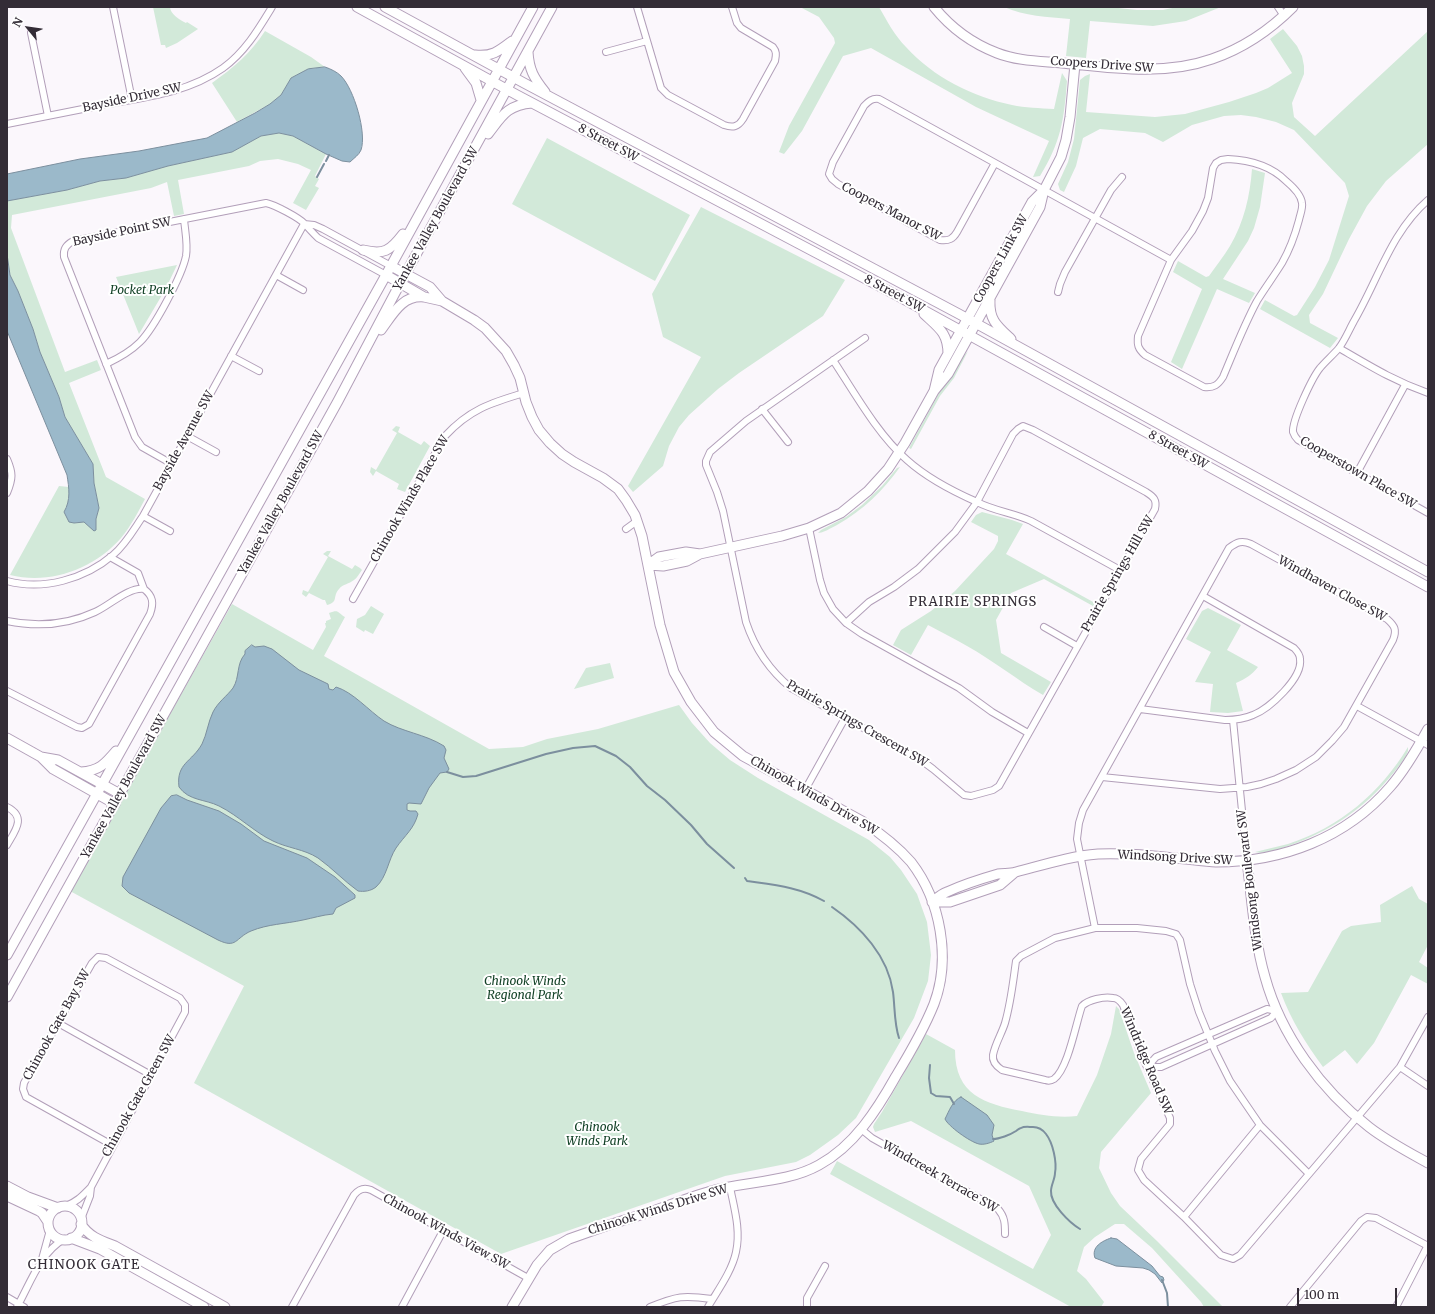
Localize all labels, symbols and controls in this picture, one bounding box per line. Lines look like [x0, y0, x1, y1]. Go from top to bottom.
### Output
north arrow [8, 8, 48, 48]
text: N [9, 15, 26, 29]
street label: Coopers Drive SW [1050, 54, 1154, 76]
street label: Bayside Drive SW [81, 81, 183, 115]
street label: 8 Street SW [575, 121, 641, 165]
street label: Yankee Valley Boulevard SW [390, 145, 482, 293]
street label: Coopers Manor SW [839, 180, 943, 244]
street label: Coopers Link SW [971, 212, 1031, 306]
street label: Bayside Point SW [71, 215, 173, 249]
street label: 8 Street SW [861, 272, 927, 316]
park label: Pocket Park [110, 284, 174, 298]
street label: Bayside Avenue SW [151, 389, 217, 493]
street label: 8 Street SW [1146, 428, 1210, 472]
street label: Yankee Valley Boulevard SW [235, 429, 327, 577]
street label: Chinook Winds Place SW [368, 433, 452, 565]
street label: Cooperstown Place SW [1297, 434, 1419, 512]
street label: Prairie Springs Hill SW [1079, 513, 1157, 635]
street label: Windhaven Close SW [1275, 553, 1389, 625]
district label: PRAIRIE SPRINGS [909, 594, 1037, 610]
street label: Prairie Springs Crescent SW [784, 678, 930, 770]
street label: Yankee Valley Boulevard SW [78, 713, 170, 861]
street label: Chinook Winds Drive SW [748, 754, 880, 838]
street label: Windsong Boulevard SW [1234, 809, 1266, 951]
street label: Windsong Drive SW [1117, 848, 1233, 868]
street label: Chinook Gate Bay SW [21, 967, 93, 1083]
park label: Chinook Winds Regional Park [484, 975, 566, 1003]
street label: Windridge Road SW [1117, 1005, 1175, 1117]
street label: Chinook Gate Green SW [99, 1033, 179, 1159]
park label: Chinook Winds Park [566, 1121, 628, 1149]
street label: Windcreek Terrace SW [880, 1138, 1000, 1216]
street label: Chinook Winds Drive SW [587, 1182, 729, 1238]
street label: Chinook Winds View SW [380, 1191, 512, 1273]
district label: CHINOOK GATE [28, 1257, 140, 1273]
scale bar [1299, 1280, 1399, 1306]
text: 100 m [1304, 1287, 1339, 1302]

